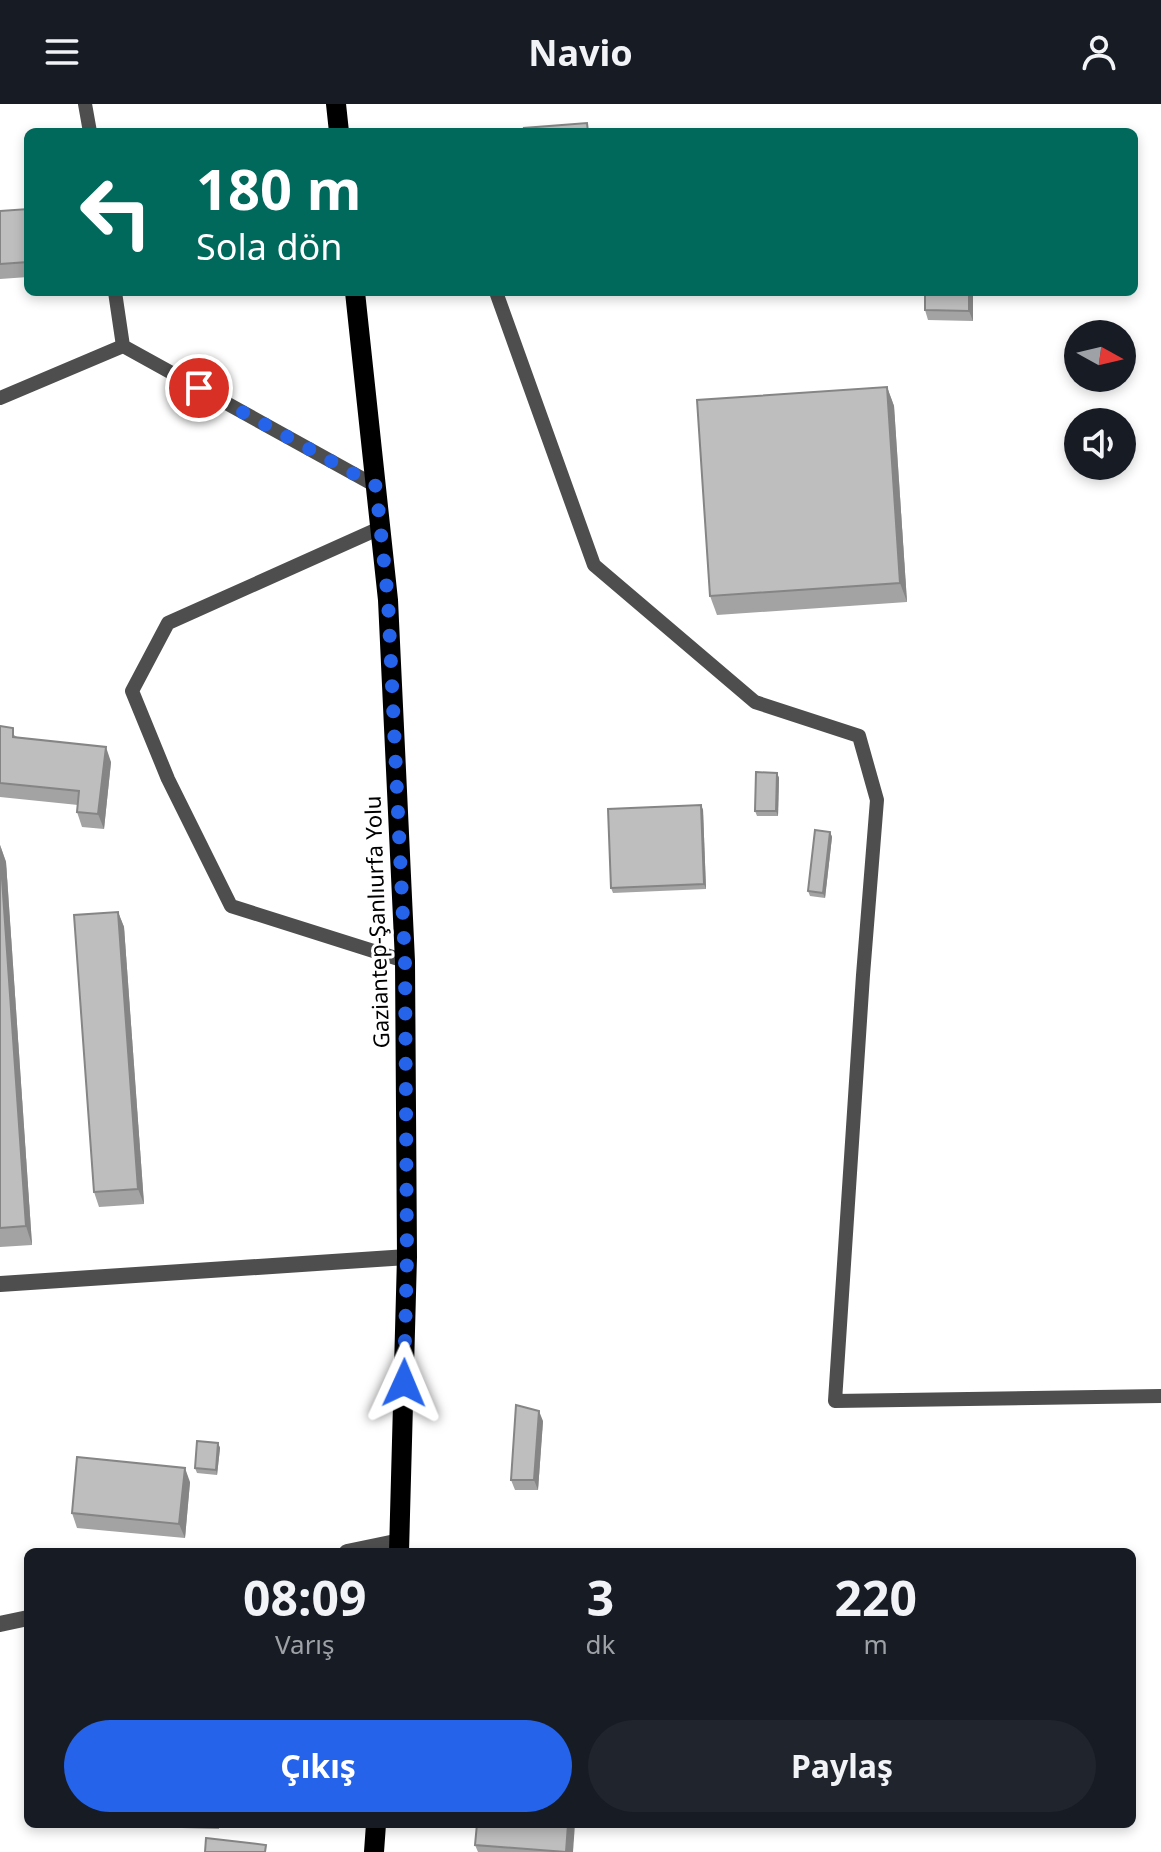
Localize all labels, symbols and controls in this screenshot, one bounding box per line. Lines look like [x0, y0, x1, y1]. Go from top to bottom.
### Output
text: Navio [528, 28, 633, 77]
icon: menu [40, 30, 84, 74]
icon: person [1077, 30, 1121, 74]
text: 180 m [196, 150, 361, 226]
icon: left [64, 160, 168, 264]
text: Sola dön [196, 222, 343, 271]
north arrow [1064, 320, 1136, 392]
map controls [1064, 320, 1136, 480]
pin [165, 354, 233, 422]
icon: arrive [177, 366, 221, 410]
button: sound [1064, 408, 1136, 480]
street label: Gaziantep-Şanlıurfa Yolu [357, 795, 395, 1049]
position arrow [362, 1341, 446, 1425]
text: 08:09 [243, 1565, 366, 1630]
text: 3 [587, 1565, 614, 1630]
text: 220 [835, 1565, 917, 1630]
text: Varış [275, 1626, 335, 1662]
text: dk [586, 1626, 615, 1662]
text: m [864, 1626, 888, 1662]
button: Çıkış [64, 1720, 572, 1812]
button: Paylaş [588, 1720, 1096, 1812]

